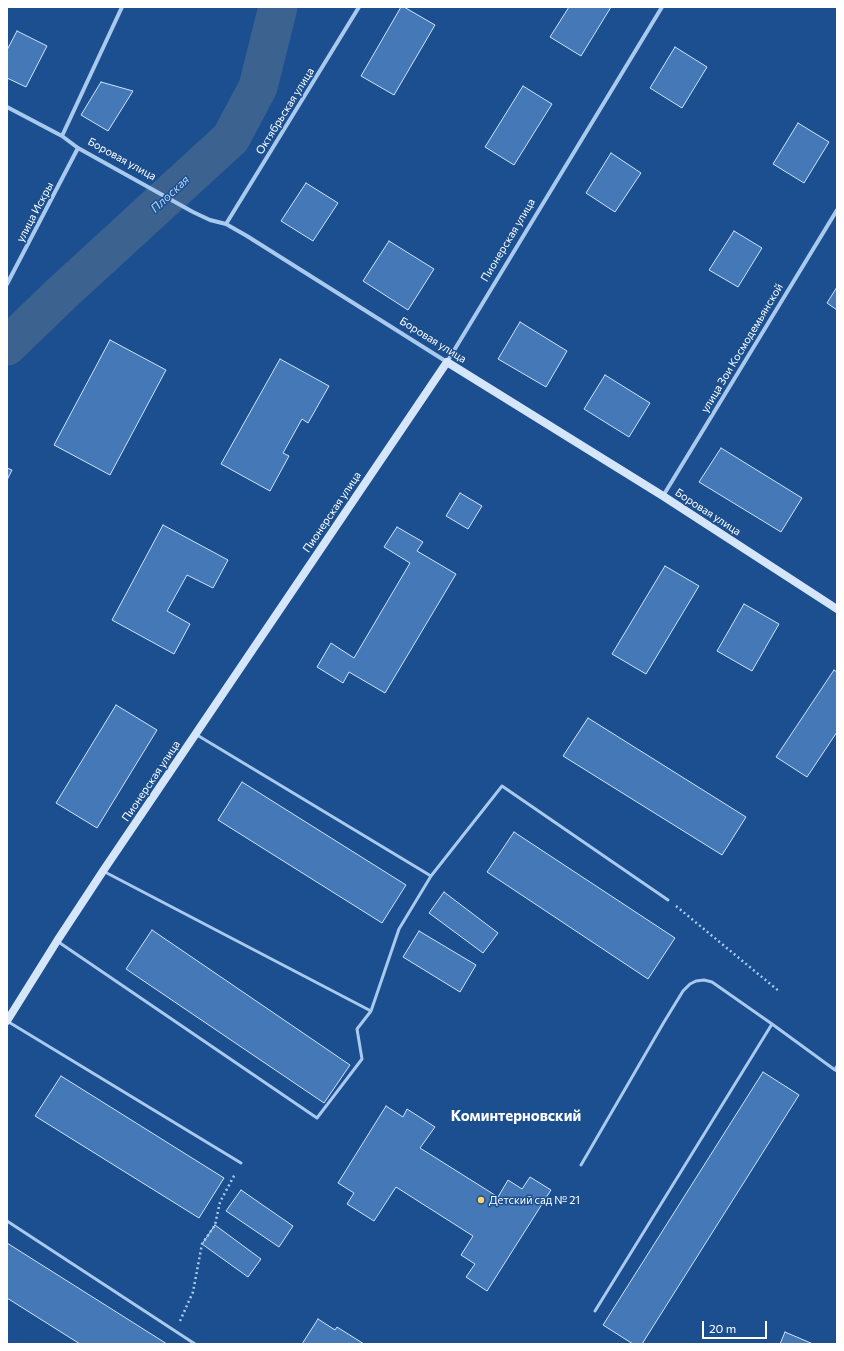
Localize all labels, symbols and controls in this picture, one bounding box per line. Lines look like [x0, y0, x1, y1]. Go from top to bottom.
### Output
street label: Октябрьская улица [253, 65, 317, 157]
street label: Боровая улица [86, 135, 158, 183]
water label: Плоская [148, 172, 192, 216]
street label: улица Искры [14, 180, 56, 244]
street label: Пионерская улица [478, 196, 538, 284]
street label: улица Зои Космодемьянской [698, 281, 786, 415]
street label: Боровая улица [397, 314, 469, 366]
street label: Пионерская улица [300, 469, 364, 555]
street label: Боровая улица [673, 486, 743, 538]
street label: Пионерская улица [119, 738, 183, 824]
district label: Коминтерновский [451, 1107, 581, 1125]
place label: Детский сад № 21 [489, 1193, 580, 1207]
marker: Детский сад № 21 [476, 1195, 486, 1205]
scale bar [704, 1313, 769, 1339]
text: 20 m [709, 1321, 736, 1335]

